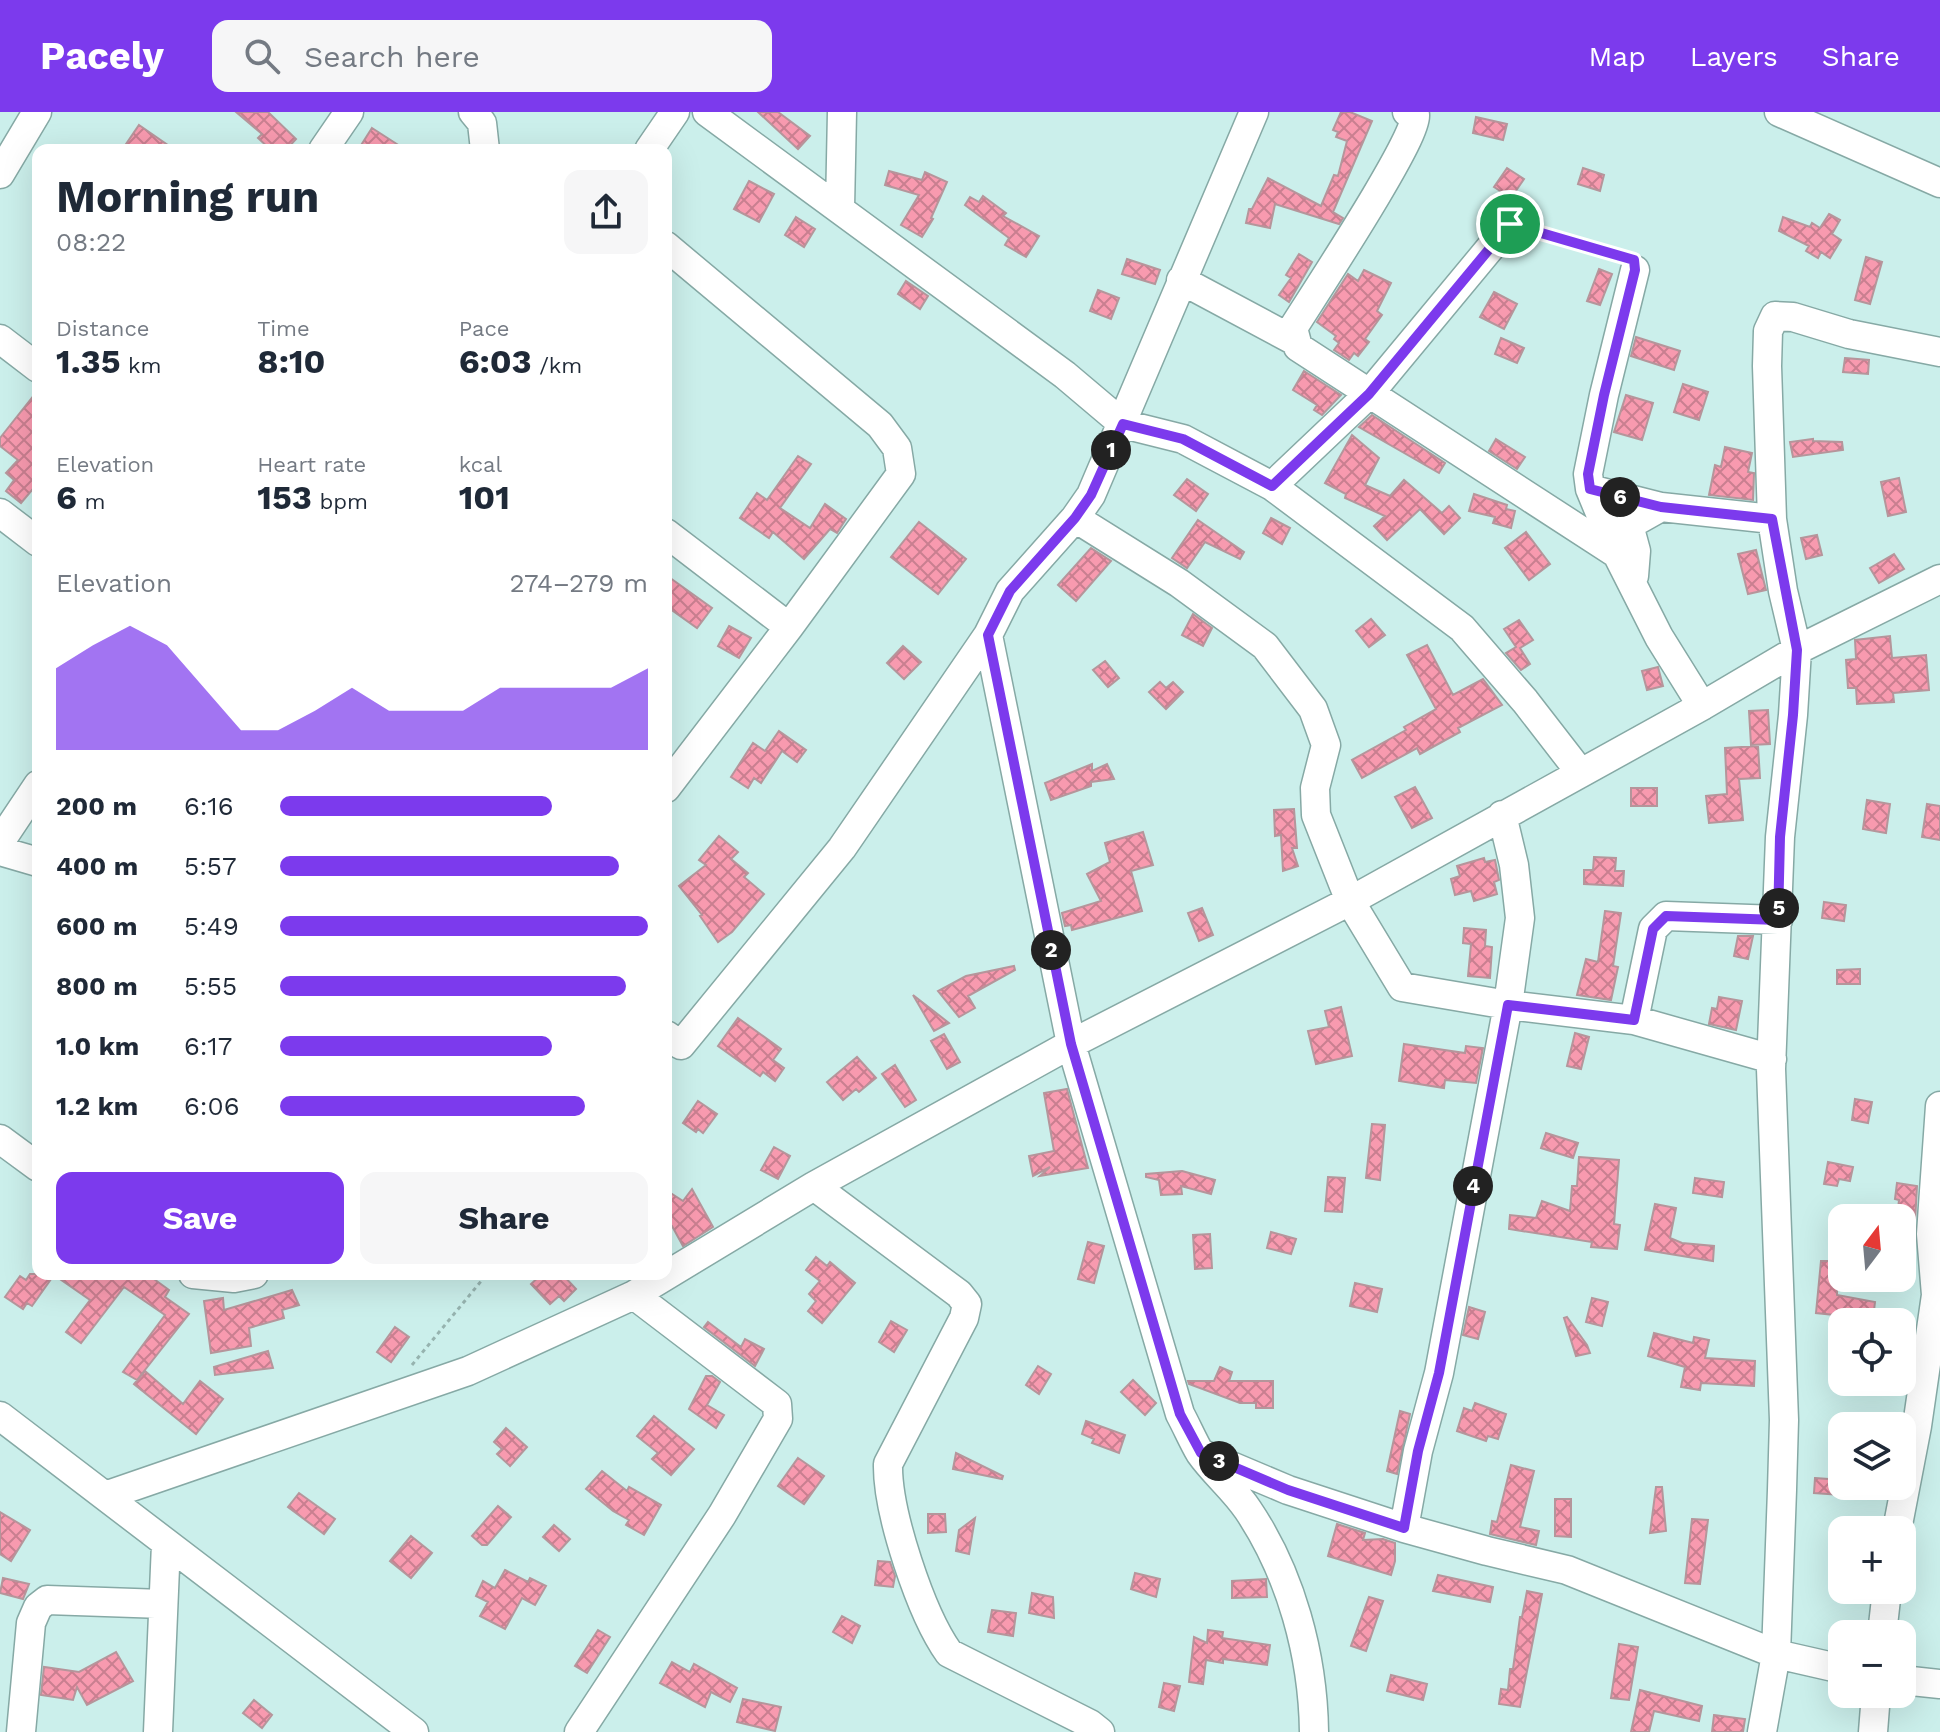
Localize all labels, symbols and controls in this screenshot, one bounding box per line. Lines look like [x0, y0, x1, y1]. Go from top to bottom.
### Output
search box [212, 20, 772, 92]
text: Pacely [40, 34, 164, 78]
icon: search [240, 34, 284, 78]
text: Search here [304, 39, 480, 74]
text: Map [1589, 40, 1646, 73]
text: Layers [1690, 40, 1778, 73]
text: Share [1822, 40, 1900, 73]
button: share [564, 170, 648, 254]
text: Morning run [56, 171, 319, 223]
pin [1476, 190, 1544, 258]
icon: arrive [1488, 202, 1532, 246]
text: 08:22 [56, 227, 126, 257]
text: Distance [56, 316, 150, 341]
text: Time [257, 316, 310, 341]
text: Pace [459, 316, 510, 341]
text: 1.35 [56, 341, 121, 381]
text: 8:10 [257, 341, 325, 381]
text: 6:03 [459, 341, 532, 381]
text: km [121, 353, 161, 378]
text: /km [532, 353, 582, 378]
pin: 1 [1091, 430, 1131, 470]
text: 1 [1106, 437, 1116, 462]
text: Elevation [56, 452, 154, 477]
text: Heart rate [257, 452, 366, 477]
text: kcal [459, 452, 502, 477]
text: 6 [56, 477, 77, 517]
text: 153 [257, 477, 312, 517]
text: 101 [459, 477, 510, 517]
pin: 6 [1600, 477, 1640, 517]
text: 6 [1613, 484, 1627, 509]
text: m [77, 489, 105, 514]
text: bpm [312, 489, 368, 514]
text: Elevation [56, 568, 172, 598]
text: 274–279 m [509, 568, 648, 598]
text: 200 m [56, 791, 137, 821]
text: 6:16 [184, 791, 233, 821]
text: 400 m [56, 851, 138, 881]
text: 5:57 [184, 851, 237, 881]
pin: 5 [1759, 888, 1799, 928]
text: 5 [1773, 895, 1785, 920]
text: 600 m [56, 911, 137, 941]
text: 5:49 [184, 911, 239, 941]
pin: 2 [1031, 930, 1071, 970]
text: 2 [1044, 937, 1058, 962]
text: 800 m [56, 971, 138, 1001]
text: 5:55 [184, 971, 237, 1001]
text: 1.0 km [56, 1031, 139, 1061]
text: 6:17 [184, 1031, 232, 1061]
text: 1.2 km [56, 1091, 138, 1121]
text: 6:06 [184, 1091, 239, 1121]
pin: 4 [1453, 1166, 1493, 1206]
button: Save [56, 1172, 344, 1264]
button: Share [360, 1172, 648, 1264]
text: 4 [1466, 1173, 1480, 1198]
north arrow [1828, 1204, 1916, 1292]
map controls [1828, 1204, 1916, 1708]
button: locate [1828, 1308, 1916, 1396]
button: layers [1828, 1412, 1916, 1500]
pin: 3 [1199, 1441, 1239, 1481]
text: 3 [1212, 1448, 1226, 1473]
button: + [1828, 1516, 1916, 1604]
button: − [1828, 1620, 1916, 1708]

